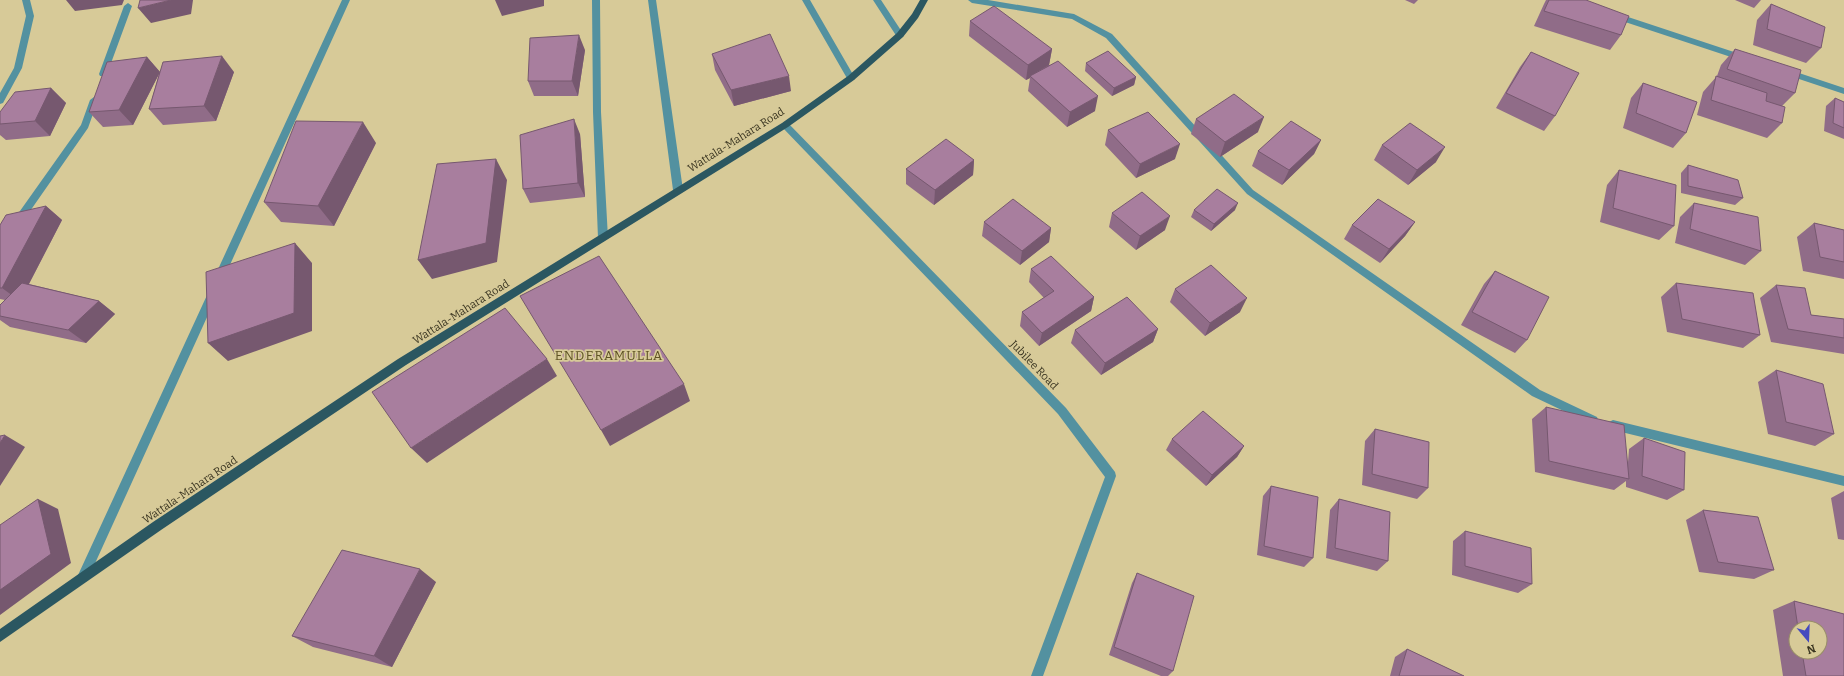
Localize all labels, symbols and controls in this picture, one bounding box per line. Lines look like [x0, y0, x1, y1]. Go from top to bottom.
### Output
street label: Wattala-Mahara Road [685, 105, 787, 175]
street label: Wattala-Mahara Road [410, 277, 512, 347]
street label: Jubilee Road [1007, 337, 1061, 393]
district label: ENDERAMULLA [555, 348, 663, 363]
street label: Wattala-Mahara Road [140, 453, 240, 527]
north arrow [1788, 620, 1828, 660]
text: N [1804, 641, 1817, 657]

